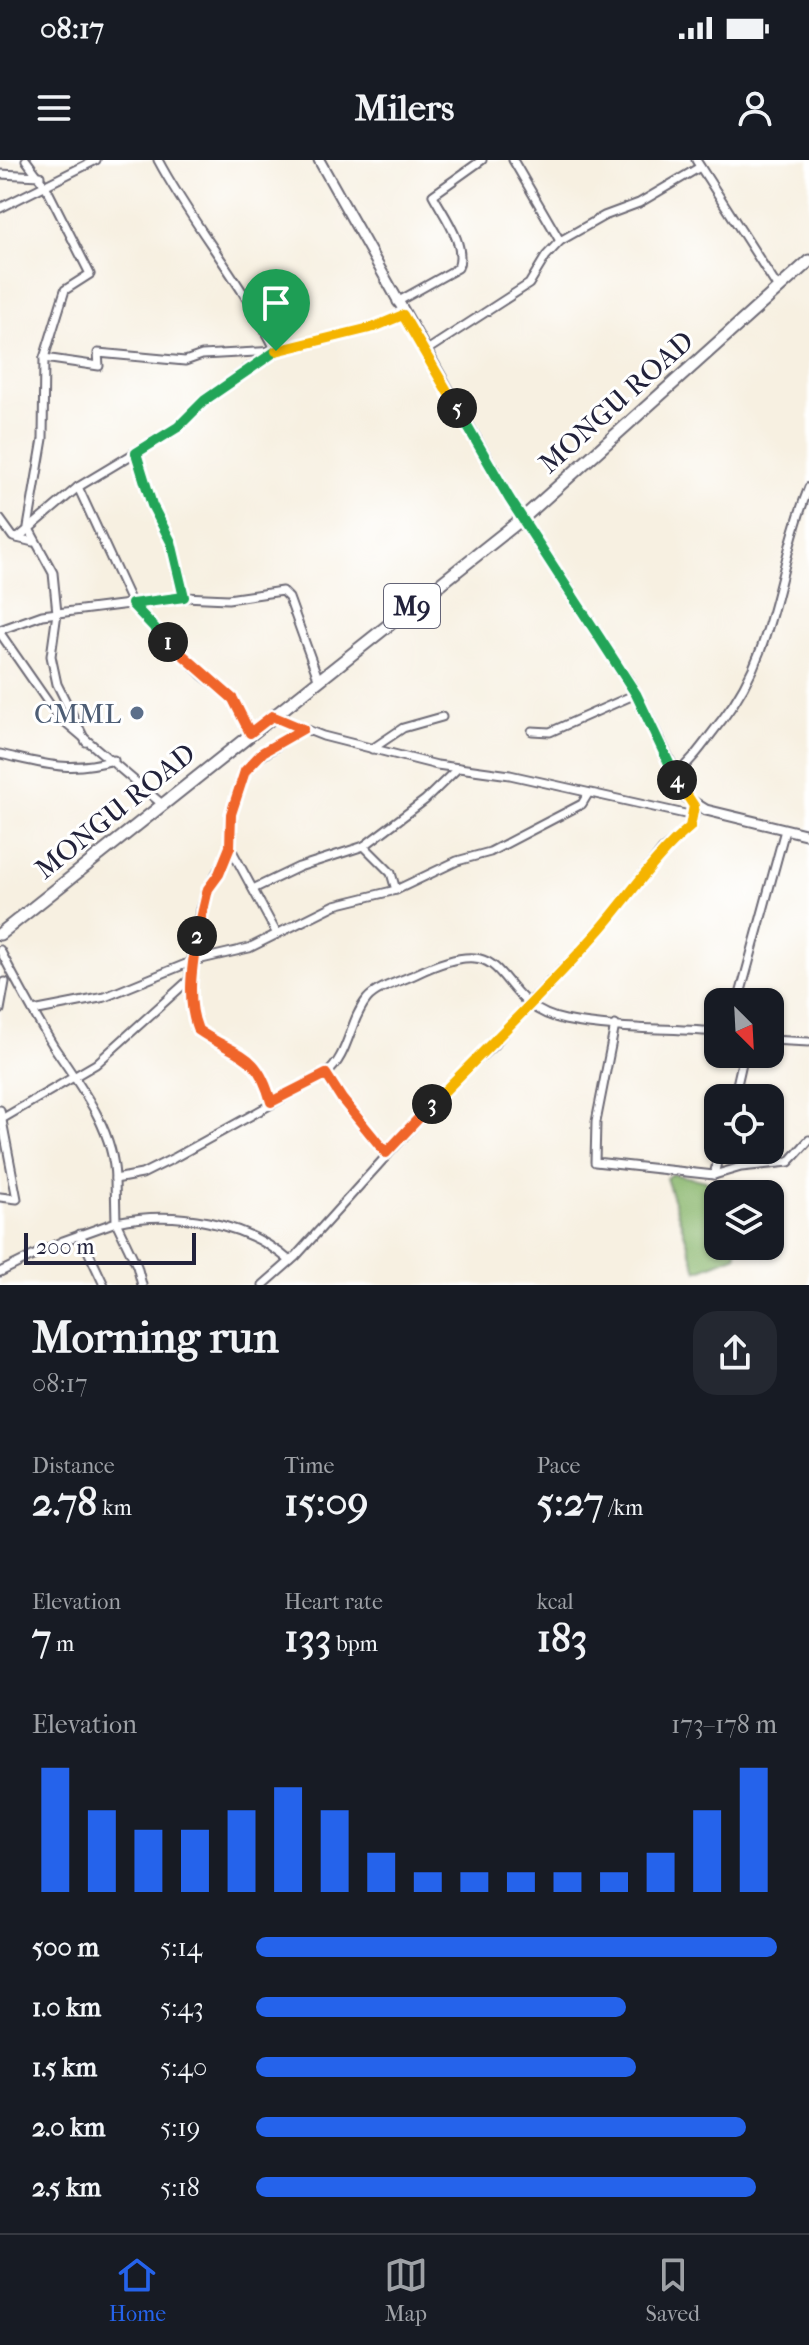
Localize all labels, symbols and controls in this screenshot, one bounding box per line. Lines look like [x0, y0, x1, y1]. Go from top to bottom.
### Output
text: 08:17 [40, 11, 104, 46]
icon: menu [32, 86, 76, 130]
icon: person [733, 86, 777, 130]
text: Milers [355, 87, 454, 129]
pin [242, 269, 310, 351]
icon: arrive [254, 281, 298, 325]
street label: MONGU ROAD [532, 324, 700, 480]
pin: 5 [437, 388, 477, 428]
text: 5 [452, 395, 462, 421]
road number: M9 [384, 584, 440, 628]
pin: 1 [148, 622, 188, 662]
text: 1 [164, 629, 172, 655]
place label: CMML [34, 697, 121, 730]
marker: CMML [128, 704, 146, 722]
street label: MONGU ROAD [28, 736, 202, 886]
pin: 4 [657, 760, 697, 800]
text: 4 [671, 767, 684, 793]
pin: 2 [177, 916, 217, 956]
text: 2 [191, 923, 203, 949]
north arrow [704, 988, 784, 1068]
map controls [704, 988, 784, 1260]
pin: 3 [412, 1084, 452, 1124]
button: locate [704, 1084, 784, 1164]
text: 3 [427, 1091, 437, 1117]
button: layers [704, 1180, 784, 1260]
scale bar [24, 1229, 196, 1265]
text: 200 m [36, 1234, 95, 1260]
button: share [693, 1311, 777, 1395]
text: Morning run [32, 1312, 279, 1363]
text: 08:17 [32, 1368, 88, 1399]
text: Distance [32, 1453, 115, 1479]
text: Time [284, 1453, 334, 1479]
text: Pace [537, 1453, 580, 1479]
text: 2.78 [32, 1479, 97, 1525]
text: 15:09 [284, 1479, 368, 1525]
text: 5:27 [537, 1479, 604, 1525]
text: km [97, 1495, 132, 1521]
text: /km [604, 1495, 643, 1521]
text: Elevation [32, 1589, 121, 1615]
text: Heart rate [284, 1589, 383, 1615]
text: kcal [537, 1589, 574, 1615]
text: 7 [32, 1615, 51, 1661]
text: 133 [284, 1615, 331, 1661]
text: 183 [537, 1615, 587, 1661]
text: m [51, 1631, 74, 1657]
text: bpm [331, 1631, 378, 1657]
text: Elevation [32, 1709, 137, 1740]
text: 173–178 m [671, 1709, 777, 1740]
text: 500 m [32, 1932, 99, 1963]
text: 5:14 [160, 1932, 202, 1963]
text: 1.0 km [32, 1992, 101, 2023]
text: 5:43 [160, 1992, 204, 2023]
text: 1.5 km [32, 2052, 97, 2083]
text: 5:40 [160, 2052, 207, 2083]
text: 2.0 km [32, 2112, 105, 2143]
text: 5:19 [160, 2112, 200, 2143]
text: 2.5 km [32, 2172, 101, 2203]
text: 5:18 [160, 2172, 200, 2203]
tab: Home [109, 2253, 166, 2327]
tab: Map [384, 2253, 428, 2327]
tab: Saved [646, 2253, 700, 2327]

